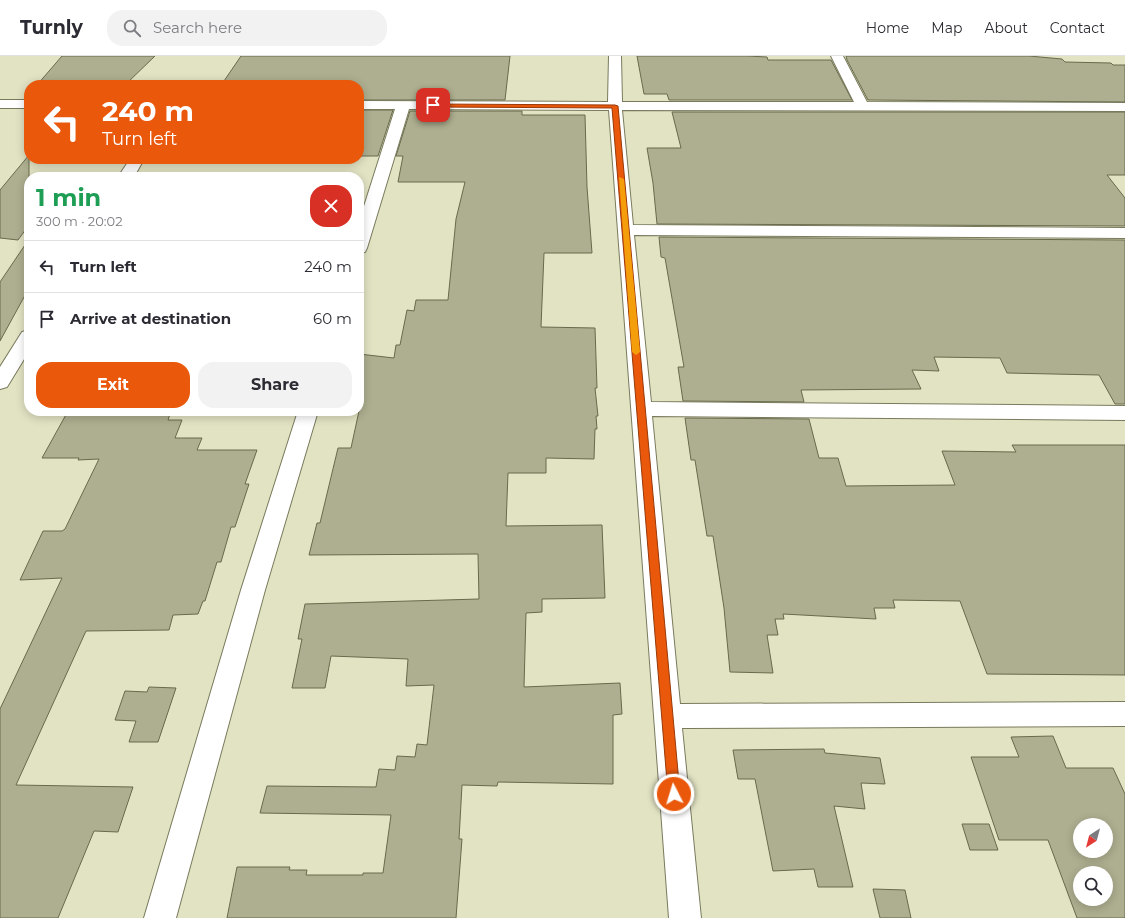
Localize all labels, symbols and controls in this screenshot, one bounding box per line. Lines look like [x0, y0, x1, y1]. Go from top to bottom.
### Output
search box [107, 10, 387, 46]
text: Turnly [20, 16, 83, 39]
icon: search [121, 17, 143, 39]
text: Search here [153, 18, 242, 37]
text: Home [866, 19, 909, 37]
text: Map [931, 19, 962, 37]
text: About [984, 19, 1028, 37]
text: Contact [1050, 19, 1105, 37]
pin [416, 88, 450, 122]
text: 240 m [102, 94, 194, 128]
icon: arrive [422, 94, 444, 116]
icon: left [36, 96, 88, 148]
text: Turn left [102, 128, 177, 150]
text: 1 min [36, 183, 101, 212]
button: close [310, 185, 352, 227]
text: 300 m · 20:02 [36, 213, 123, 229]
icon: left [36, 256, 58, 278]
text: Turn left [70, 257, 137, 276]
text: 240 m [304, 257, 352, 276]
icon: arrive [36, 308, 58, 330]
text: Arrive at destination [70, 309, 231, 328]
text: 60 m [313, 309, 352, 328]
button: Exit [36, 362, 190, 408]
button: Share [198, 362, 352, 408]
position arrow [653, 773, 695, 815]
north arrow [1073, 818, 1113, 858]
map controls [1073, 818, 1113, 906]
button: search [1073, 866, 1113, 906]

